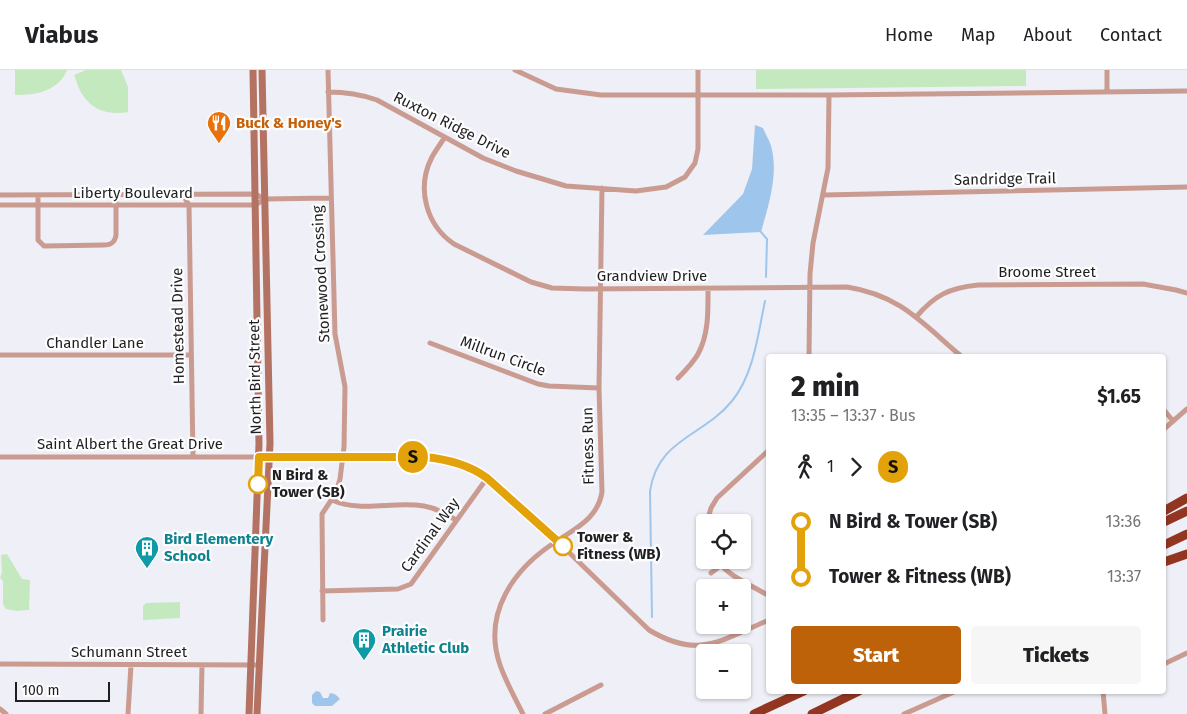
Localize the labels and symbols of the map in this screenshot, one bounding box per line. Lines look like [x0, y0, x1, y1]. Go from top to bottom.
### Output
street label: Ruxton Ridge Drive [390, 88, 514, 162]
restaurant icon: Buck & Honey's [206, 110, 232, 144]
place label: Buck & Honey's [236, 114, 342, 132]
street label: Sandridge Trail [954, 169, 1057, 189]
street label: Liberty Boulevard [73, 184, 193, 202]
street label: Stonewood Crossing [308, 205, 334, 343]
street label: Broome Street [998, 263, 1096, 281]
street label: Grandview Drive [597, 267, 707, 285]
street label: Homestead Drive [168, 268, 188, 384]
street label: North Bird Street [245, 319, 265, 435]
street label: Millrun Circle [458, 332, 548, 380]
street label: Chandler Lane [46, 334, 144, 352]
street label: Fitness Run [578, 407, 598, 485]
street label: Saint Albert the Great Drive [37, 435, 223, 453]
line badge: S [397, 441, 429, 473]
place label: N Bird & Tower (SB) [272, 466, 345, 501]
marker: N Bird & Tower (SB) [248, 474, 268, 494]
street label: Cardinal Way [397, 494, 463, 576]
place label: Tower & Fitness (WB) [577, 528, 661, 563]
place label: Bird Elementery School [164, 530, 273, 565]
building icon: Bird Elementery School [134, 535, 160, 569]
marker: Tower & Fitness (WB) [553, 536, 573, 556]
place label: Prairie Athletic Club [381, 622, 469, 657]
building icon: Prairie Athletic Club [351, 627, 377, 661]
street label: Schumann Street [71, 643, 188, 661]
scale bar [15, 679, 110, 702]

